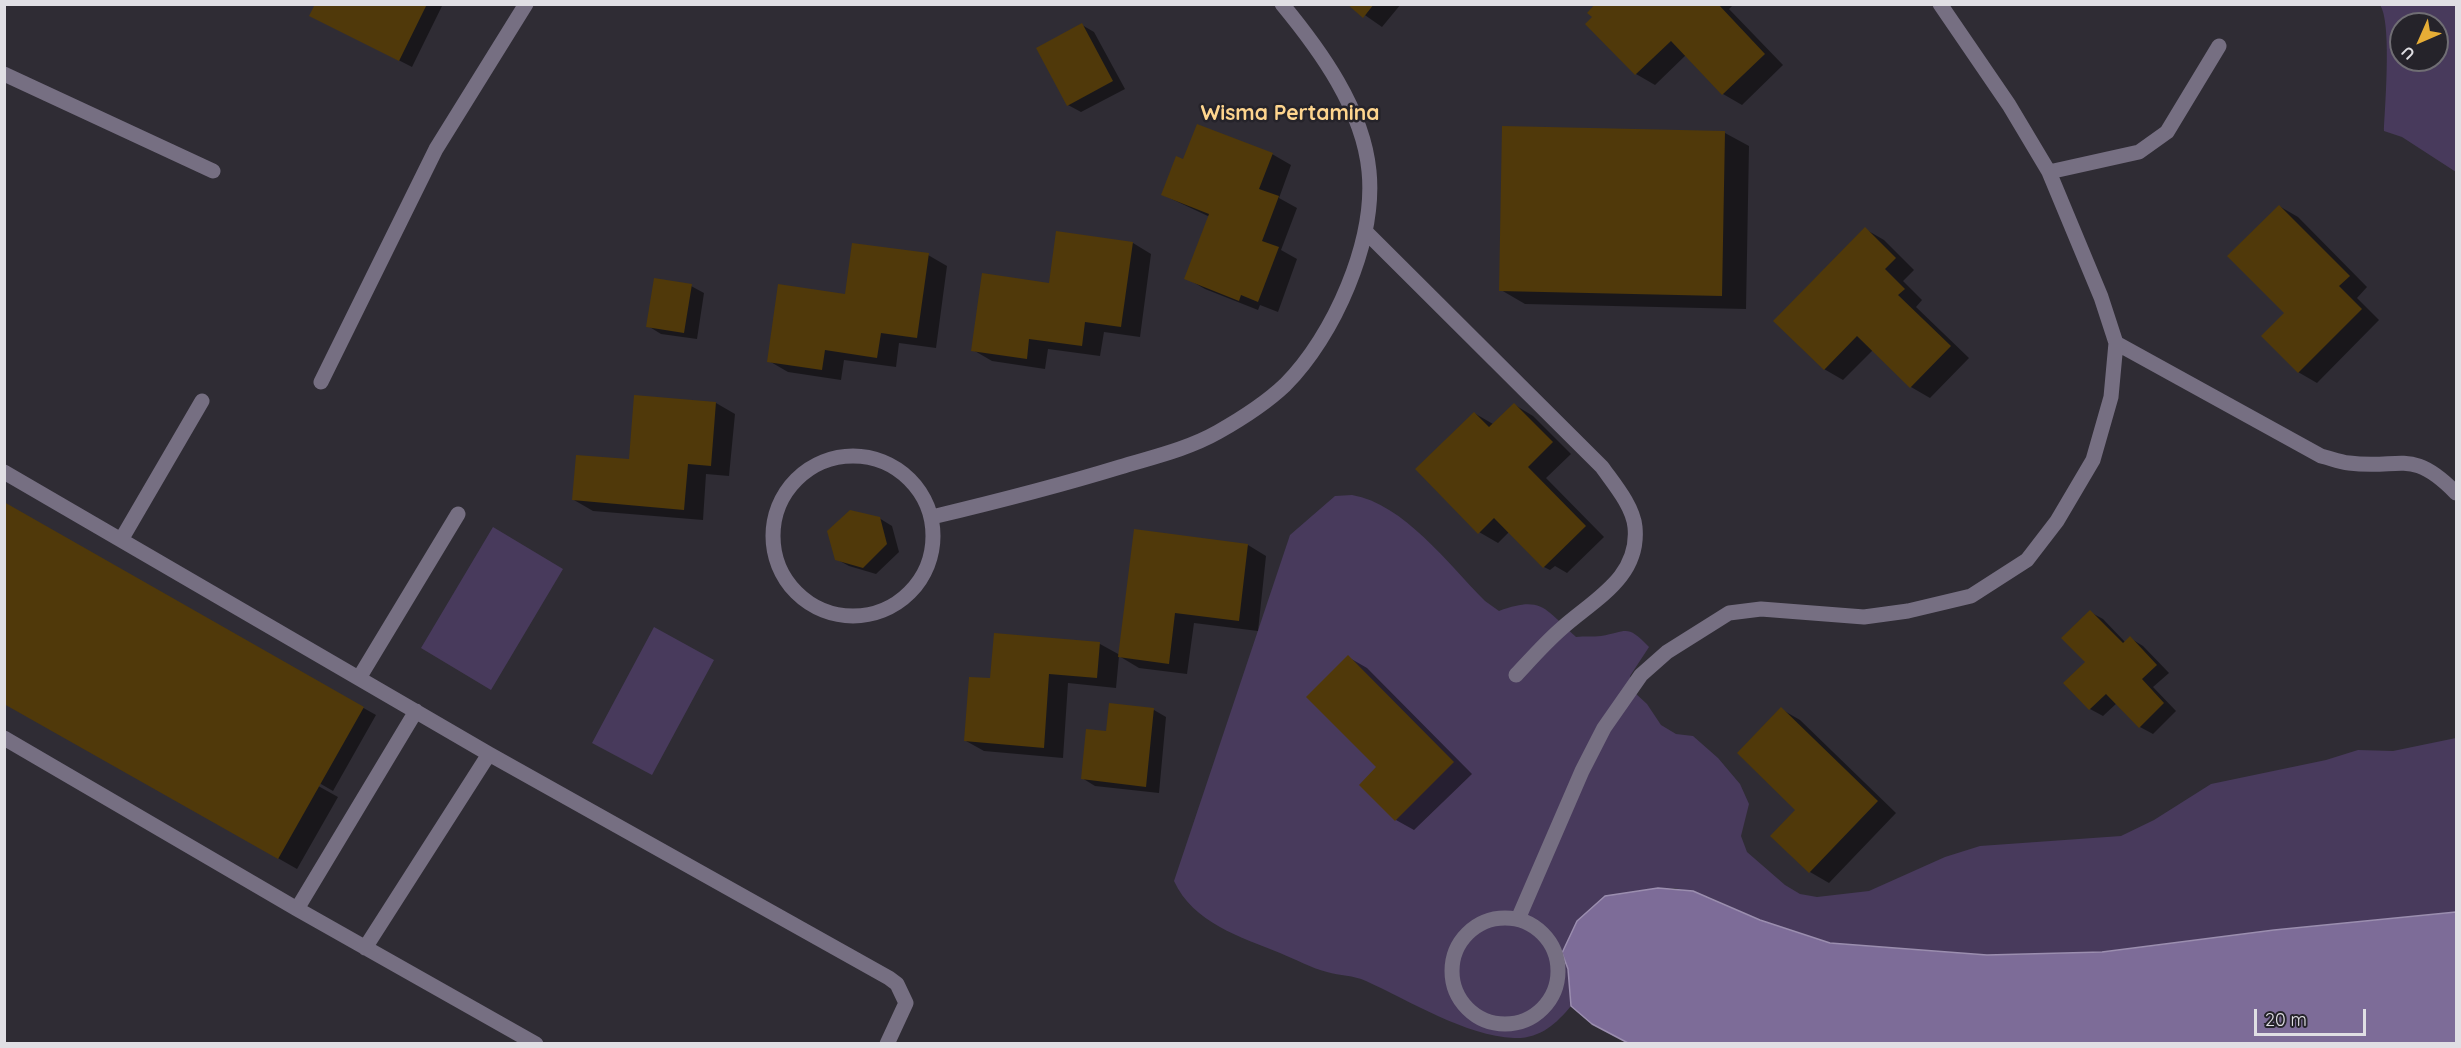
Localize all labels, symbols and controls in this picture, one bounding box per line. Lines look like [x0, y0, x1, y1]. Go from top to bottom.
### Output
north arrow [2389, 12, 2449, 72]
text: U [2397, 42, 2419, 64]
district label: Wisma Pertamina [1200, 101, 1380, 127]
scale bar [2257, 997, 2370, 1035]
text: 20 m [2265, 1008, 2307, 1031]

